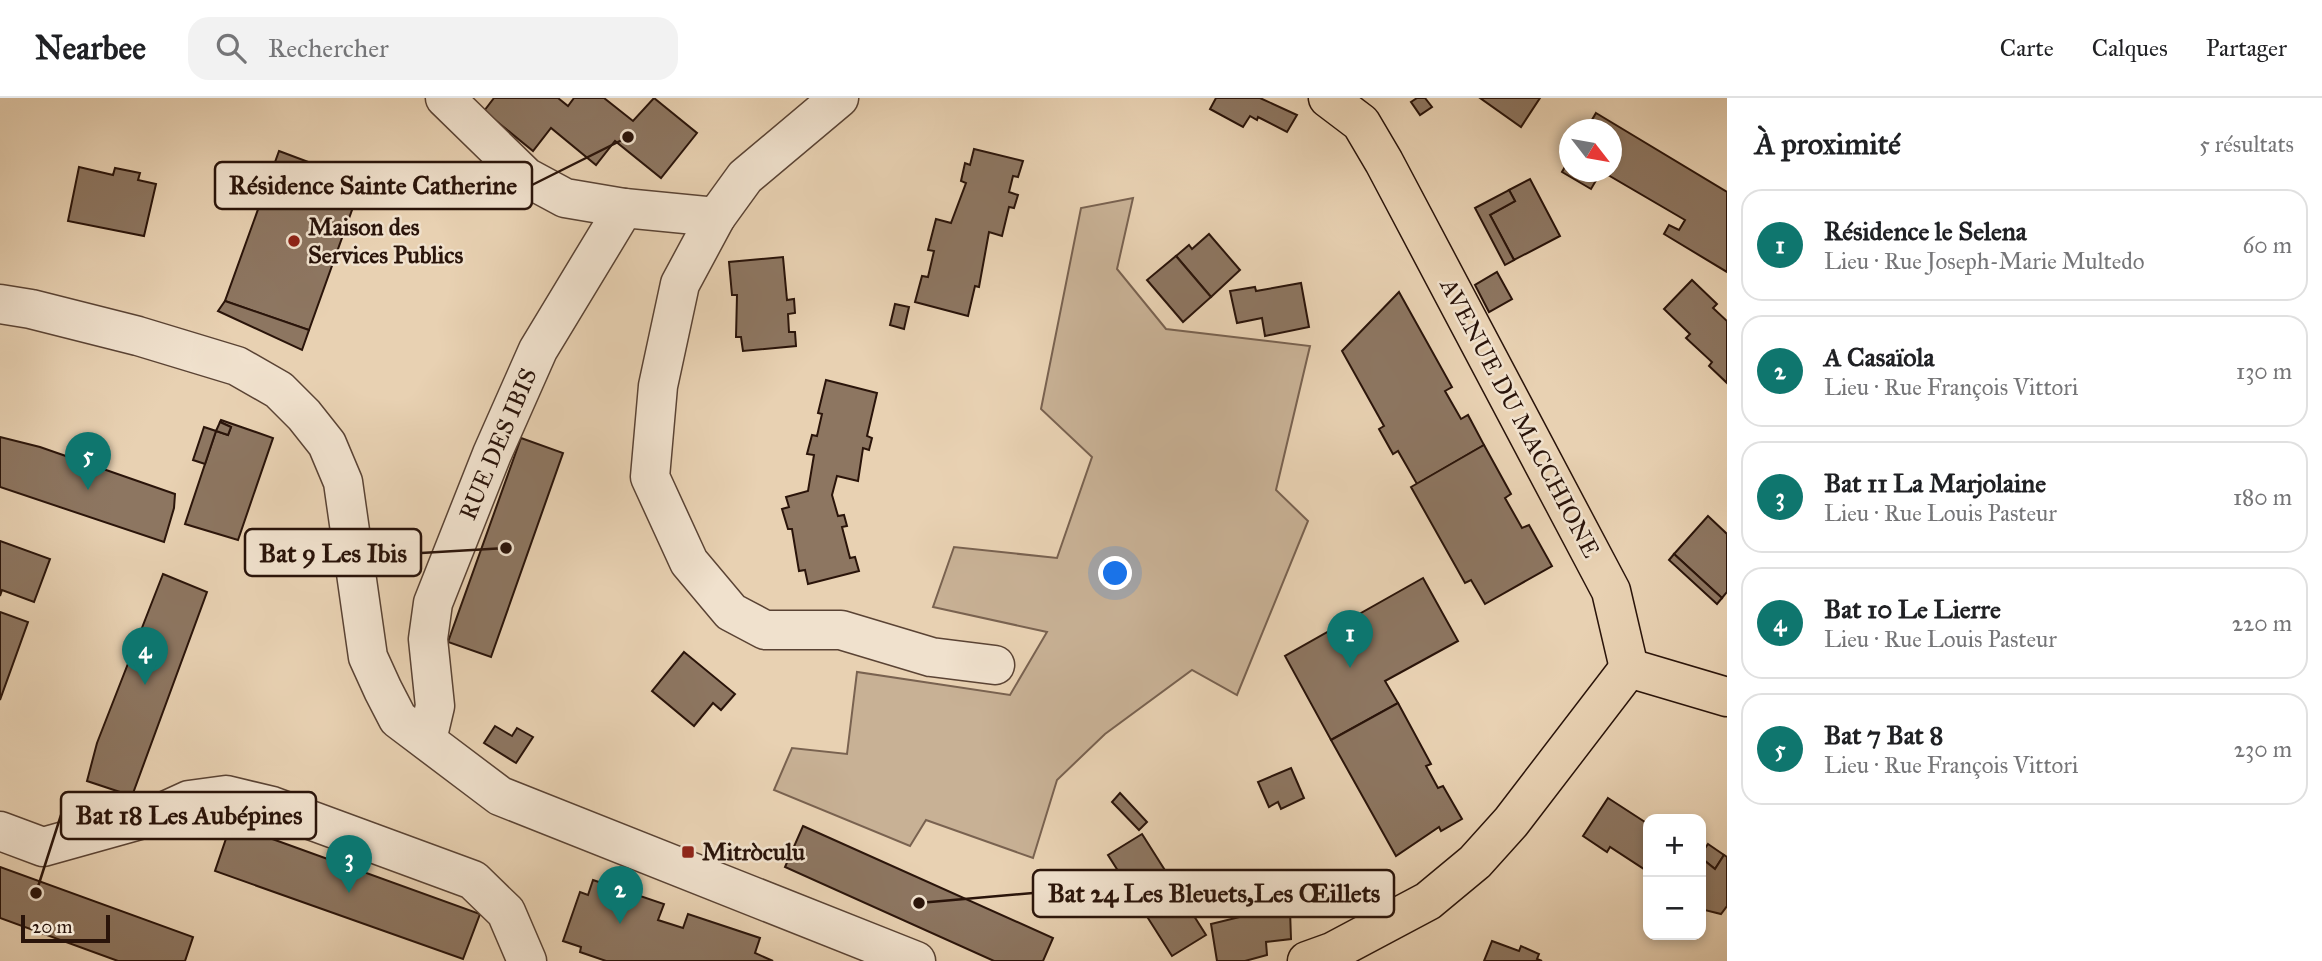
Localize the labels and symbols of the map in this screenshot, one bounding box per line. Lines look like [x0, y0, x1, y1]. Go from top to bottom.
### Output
north arrow [1559, 119, 1622, 182]
callout: Résidence Sainte Catherine [215, 162, 532, 209]
text: Résidence Sainte Catherine [229, 169, 517, 201]
place label: Maison des Services Publics [308, 212, 463, 270]
marker: Maison des Services Publics [286, 233, 302, 249]
street label: AVENUE DU MACCHIONE [1433, 272, 1606, 563]
street label: RUE DES IBIS [452, 363, 544, 525]
pin: 5 [65, 432, 111, 490]
callout: Bat 9 Les Ibis [245, 529, 421, 576]
text: Bat 9 Les Ibis [259, 537, 408, 569]
your location [1098, 556, 1132, 590]
pin: 1 [1327, 610, 1373, 668]
pin: 4 [122, 627, 168, 685]
callout: Bat 18 Les Aubépines [61, 792, 316, 839]
text: Bat 18 Les Aubépines [76, 799, 303, 831]
pin: 3 [326, 835, 372, 893]
place label: Mitròculu [702, 837, 805, 867]
marker: Mitròculu [680, 844, 696, 860]
pin: 2 [597, 866, 643, 924]
callout: Bat 24 Les Bleuets,Les Œillets [1033, 870, 1394, 917]
text: Bat 24 Les Bleuets,Les Œillets [1048, 877, 1381, 909]
scale bar [21, 912, 110, 944]

